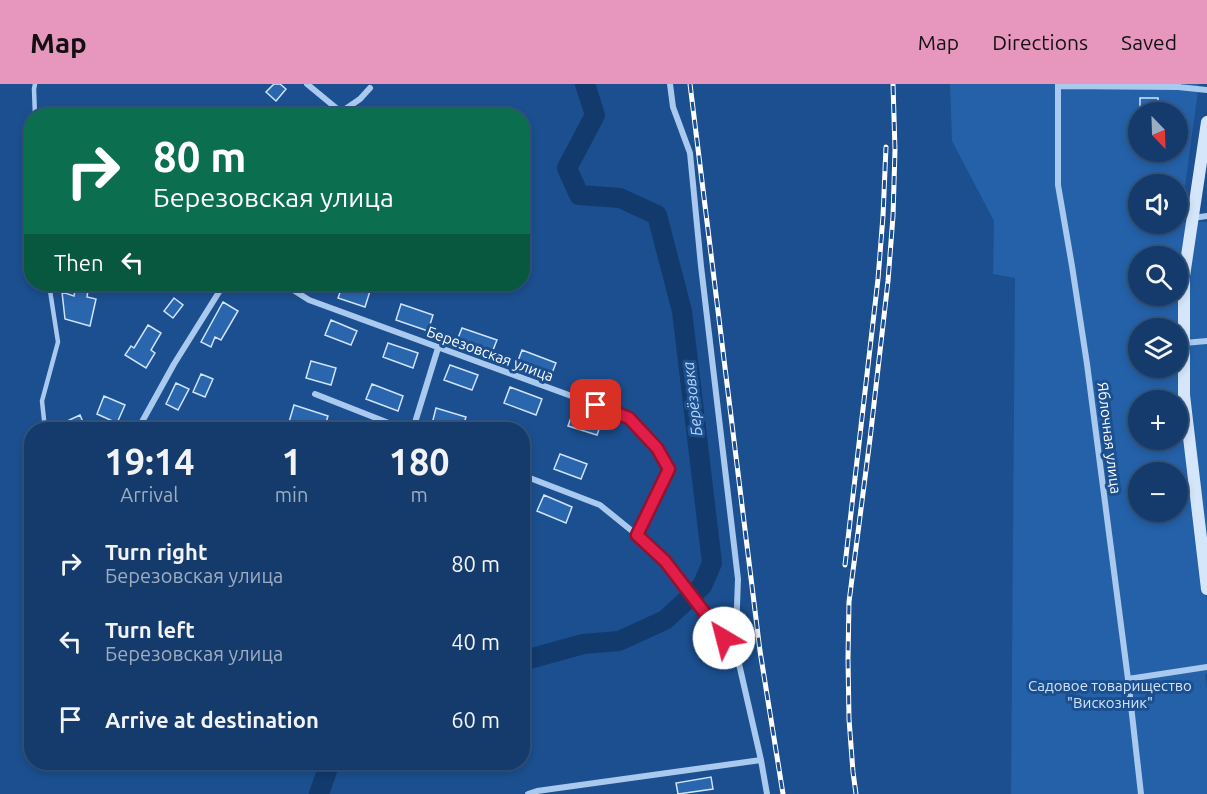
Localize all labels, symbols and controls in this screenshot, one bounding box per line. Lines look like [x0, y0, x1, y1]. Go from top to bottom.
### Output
text: Map [30, 27, 87, 58]
text: Map [918, 30, 959, 54]
text: Directions [992, 30, 1088, 54]
text: Saved [1121, 30, 1177, 54]
north arrow [1128, 102, 1188, 162]
map controls [1128, 102, 1188, 522]
icon: right [54, 132, 132, 210]
text: 80 m [153, 133, 247, 180]
button: sound [1128, 174, 1188, 234]
text: Березовская улица [153, 182, 394, 212]
icon: left [116, 246, 149, 279]
button: search [1128, 246, 1188, 306]
text: Then [54, 250, 104, 275]
button: layers [1128, 318, 1188, 378]
street label: Березовская улица [424, 323, 556, 384]
water label: Берёзовка [678, 360, 705, 437]
pin [570, 379, 621, 430]
street label: Яблочная улица [1094, 381, 1125, 495]
icon: arrive [579, 388, 612, 421]
button: + [1128, 390, 1188, 450]
text: 19:14 [104, 441, 194, 482]
text: 1 [281, 441, 302, 482]
text: 180 [389, 441, 450, 482]
button: − [1128, 462, 1188, 522]
text: Arrival [120, 483, 179, 506]
text: min [275, 483, 308, 506]
text: m [411, 483, 428, 506]
text: Turn right [105, 539, 207, 564]
icon: right [54, 547, 87, 580]
text: 80 m [451, 551, 500, 576]
text: Березовская улица [105, 564, 283, 587]
position arrow [692, 606, 756, 670]
text: Turn left [105, 617, 195, 642]
icon: left [54, 625, 87, 658]
text: 40 m [451, 629, 500, 654]
text: Березовская улица [105, 642, 283, 665]
park label: Садовое товарищество "Вискозник" [1028, 677, 1192, 711]
icon: arrive [54, 703, 87, 736]
text: Arrive at destination [105, 707, 319, 732]
text: 60 m [451, 707, 500, 732]

